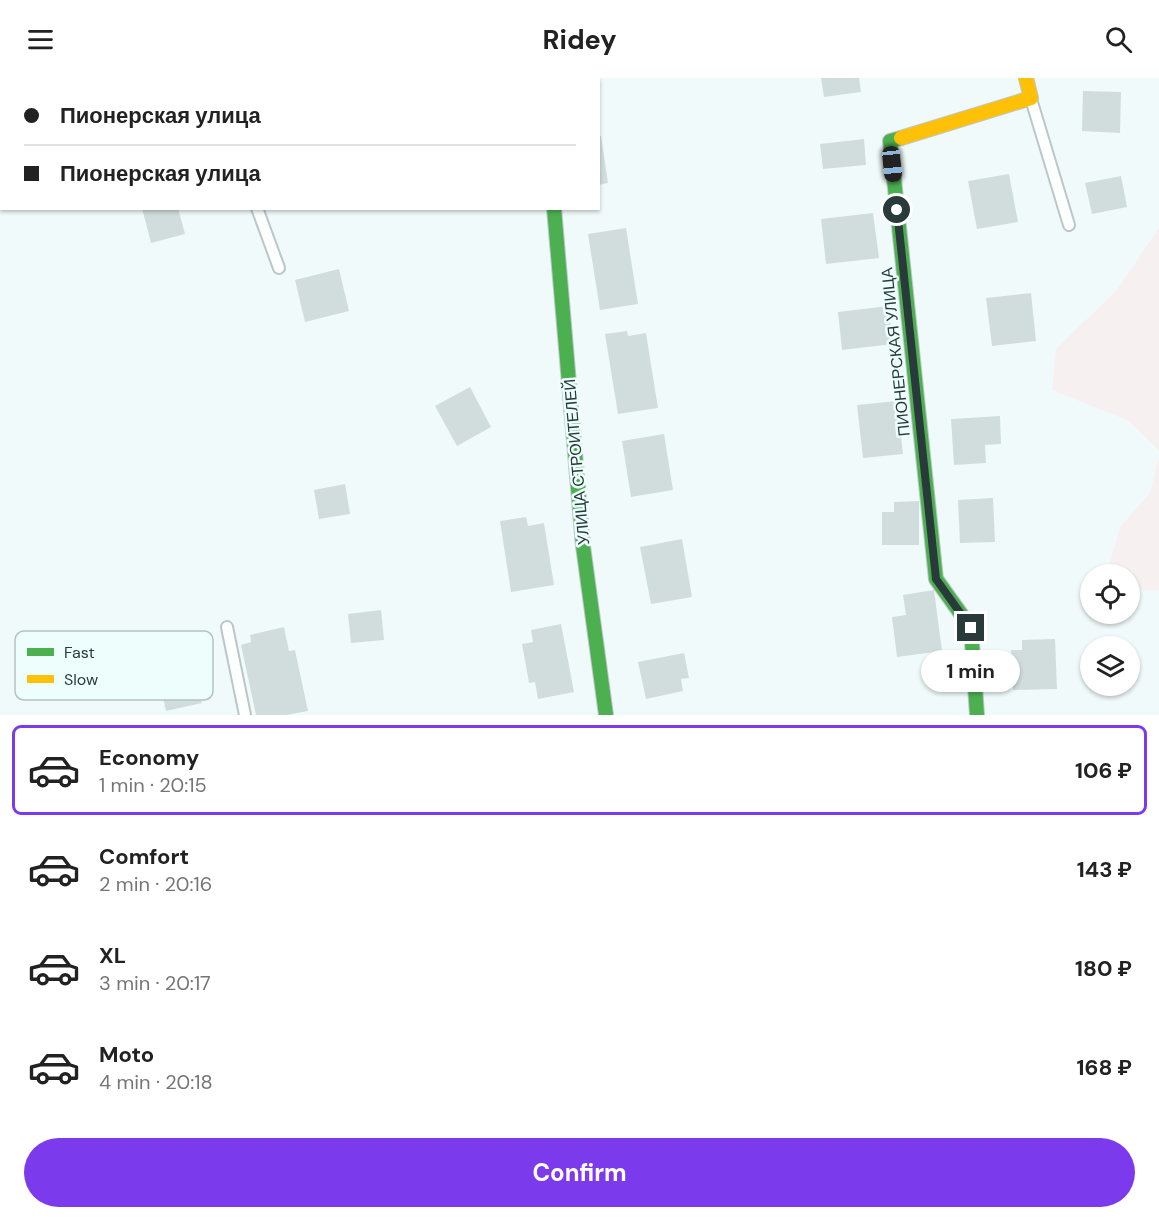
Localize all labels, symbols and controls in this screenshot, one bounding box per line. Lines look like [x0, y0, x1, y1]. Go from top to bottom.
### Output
text: Ridey [542, 22, 617, 57]
icon: menu [24, 23, 57, 56]
icon: search [1102, 23, 1135, 56]
text: Пионерская улица [60, 101, 261, 130]
car [881, 145, 903, 183]
text: Пионерская улица [60, 159, 261, 188]
route start [883, 196, 910, 223]
street label: ПИОНЕРСКАЯ УЛИЦА [876, 266, 915, 437]
street label: УЛИЦА СТРОИТЕЛЕЙ [559, 378, 594, 546]
map controls [1080, 564, 1140, 696]
button: locate [1080, 564, 1140, 624]
route end [957, 614, 984, 641]
legend [15, 631, 213, 700]
button: layers [1080, 636, 1140, 696]
text: Fast [64, 642, 95, 663]
callout: 1 min [922, 649, 1020, 691]
text: 1 min [946, 658, 995, 684]
text: Slow [64, 669, 98, 690]
icon: car [27, 743, 81, 797]
text: Economy [99, 743, 199, 772]
text: 106 ₽ [1075, 756, 1132, 785]
text: 1 min · 20:15 [99, 772, 207, 798]
icon: car [27, 842, 81, 896]
text: Comfort [99, 842, 189, 871]
text: 143 ₽ [1077, 855, 1132, 884]
text: 2 min · 20:16 [99, 871, 212, 897]
icon: car [27, 941, 81, 995]
text: XL [99, 941, 126, 970]
text: 180 ₽ [1075, 954, 1132, 983]
text: 3 min · 20:17 [99, 970, 211, 996]
icon: car [27, 1040, 81, 1094]
text: Moto [99, 1040, 154, 1069]
text: 168 ₽ [1077, 1053, 1132, 1082]
text: 4 min · 20:18 [99, 1069, 213, 1095]
button: Confirm [24, 1138, 1135, 1207]

